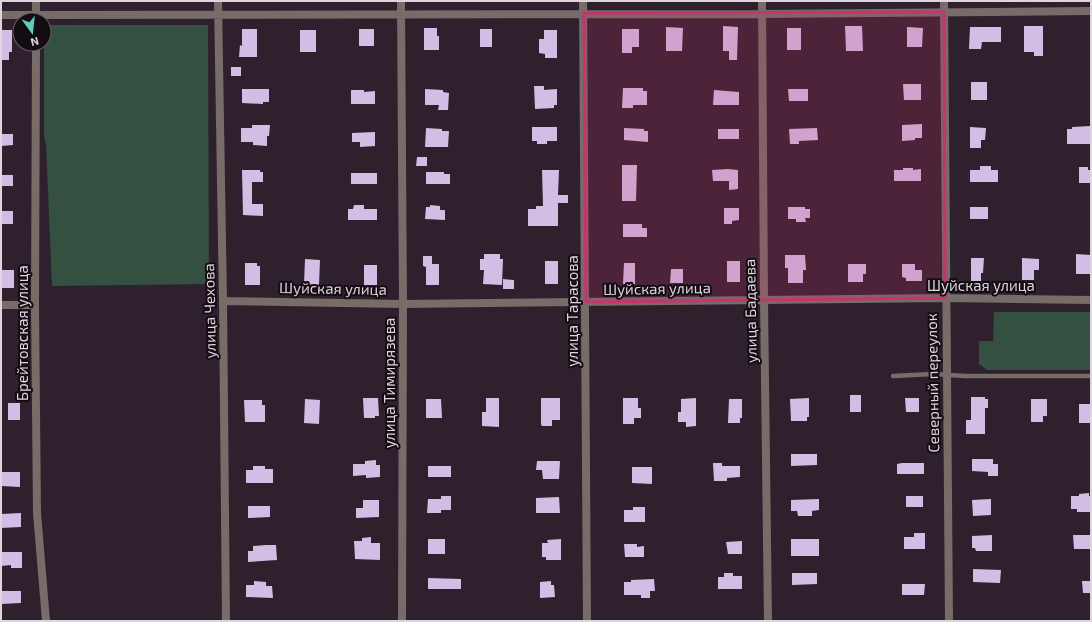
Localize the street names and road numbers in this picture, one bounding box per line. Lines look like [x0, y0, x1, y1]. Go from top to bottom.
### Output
street label: улица Тарасова [563, 255, 582, 367]
street label: улица Бадаева [740, 259, 761, 363]
street label: улица Чехова [199, 263, 220, 359]
street label: Брейтовская улица [13, 265, 32, 401]
street label: Шуйская улица [927, 276, 1035, 295]
street label: Шуйская улица [279, 278, 387, 299]
street label: Шуйская улица [603, 278, 711, 299]
street label: Северный переулок [922, 313, 943, 453]
street label: улица Тимирязева [380, 318, 399, 448]

